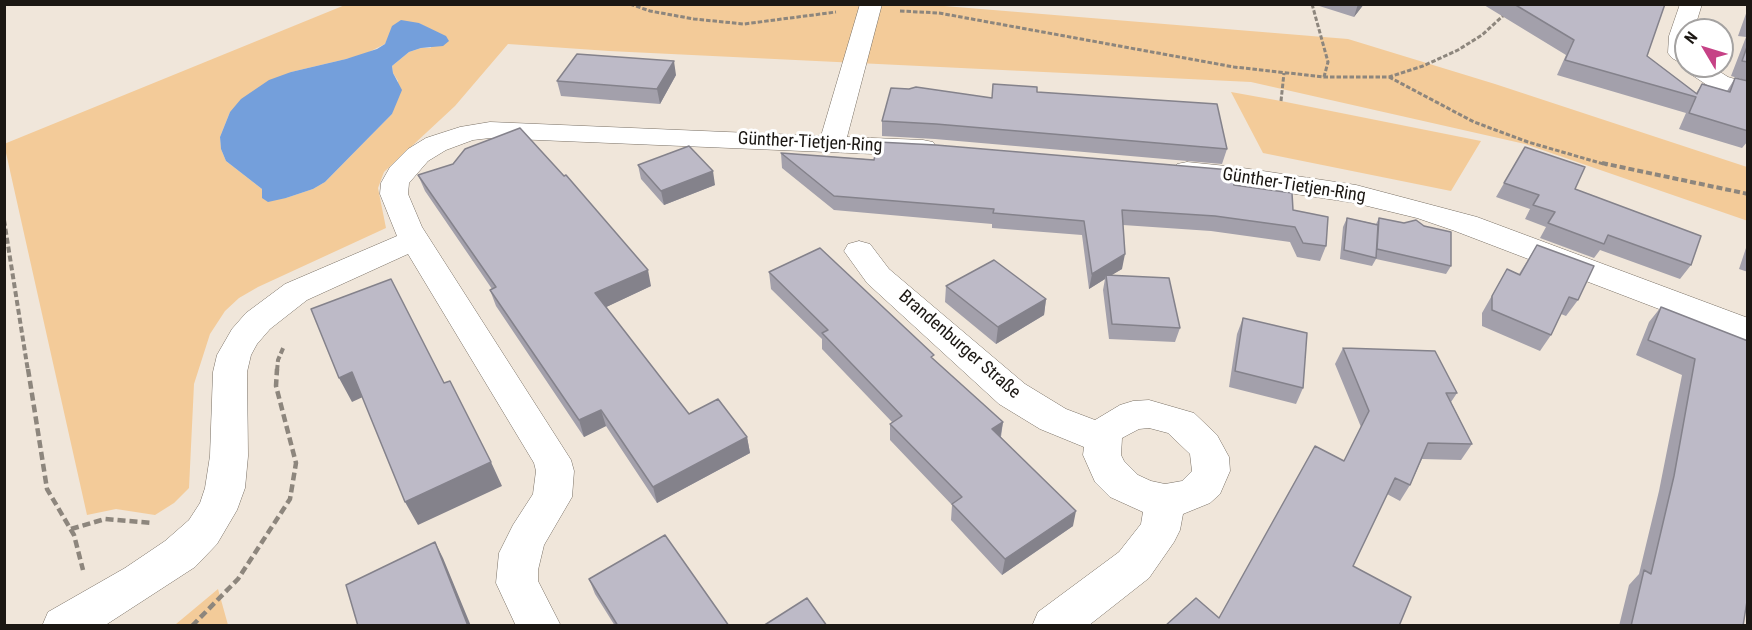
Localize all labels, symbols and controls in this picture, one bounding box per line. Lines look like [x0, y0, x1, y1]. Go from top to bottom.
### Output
north arrow [1674, 18, 1734, 78]
text: N [1680, 28, 1701, 48]
street label: Günther-Tietjen-Ring [737, 128, 883, 158]
street label: Günther-Tietjen-Ring [1221, 164, 1367, 208]
street label: Brandenburger Straße [894, 286, 1024, 404]

